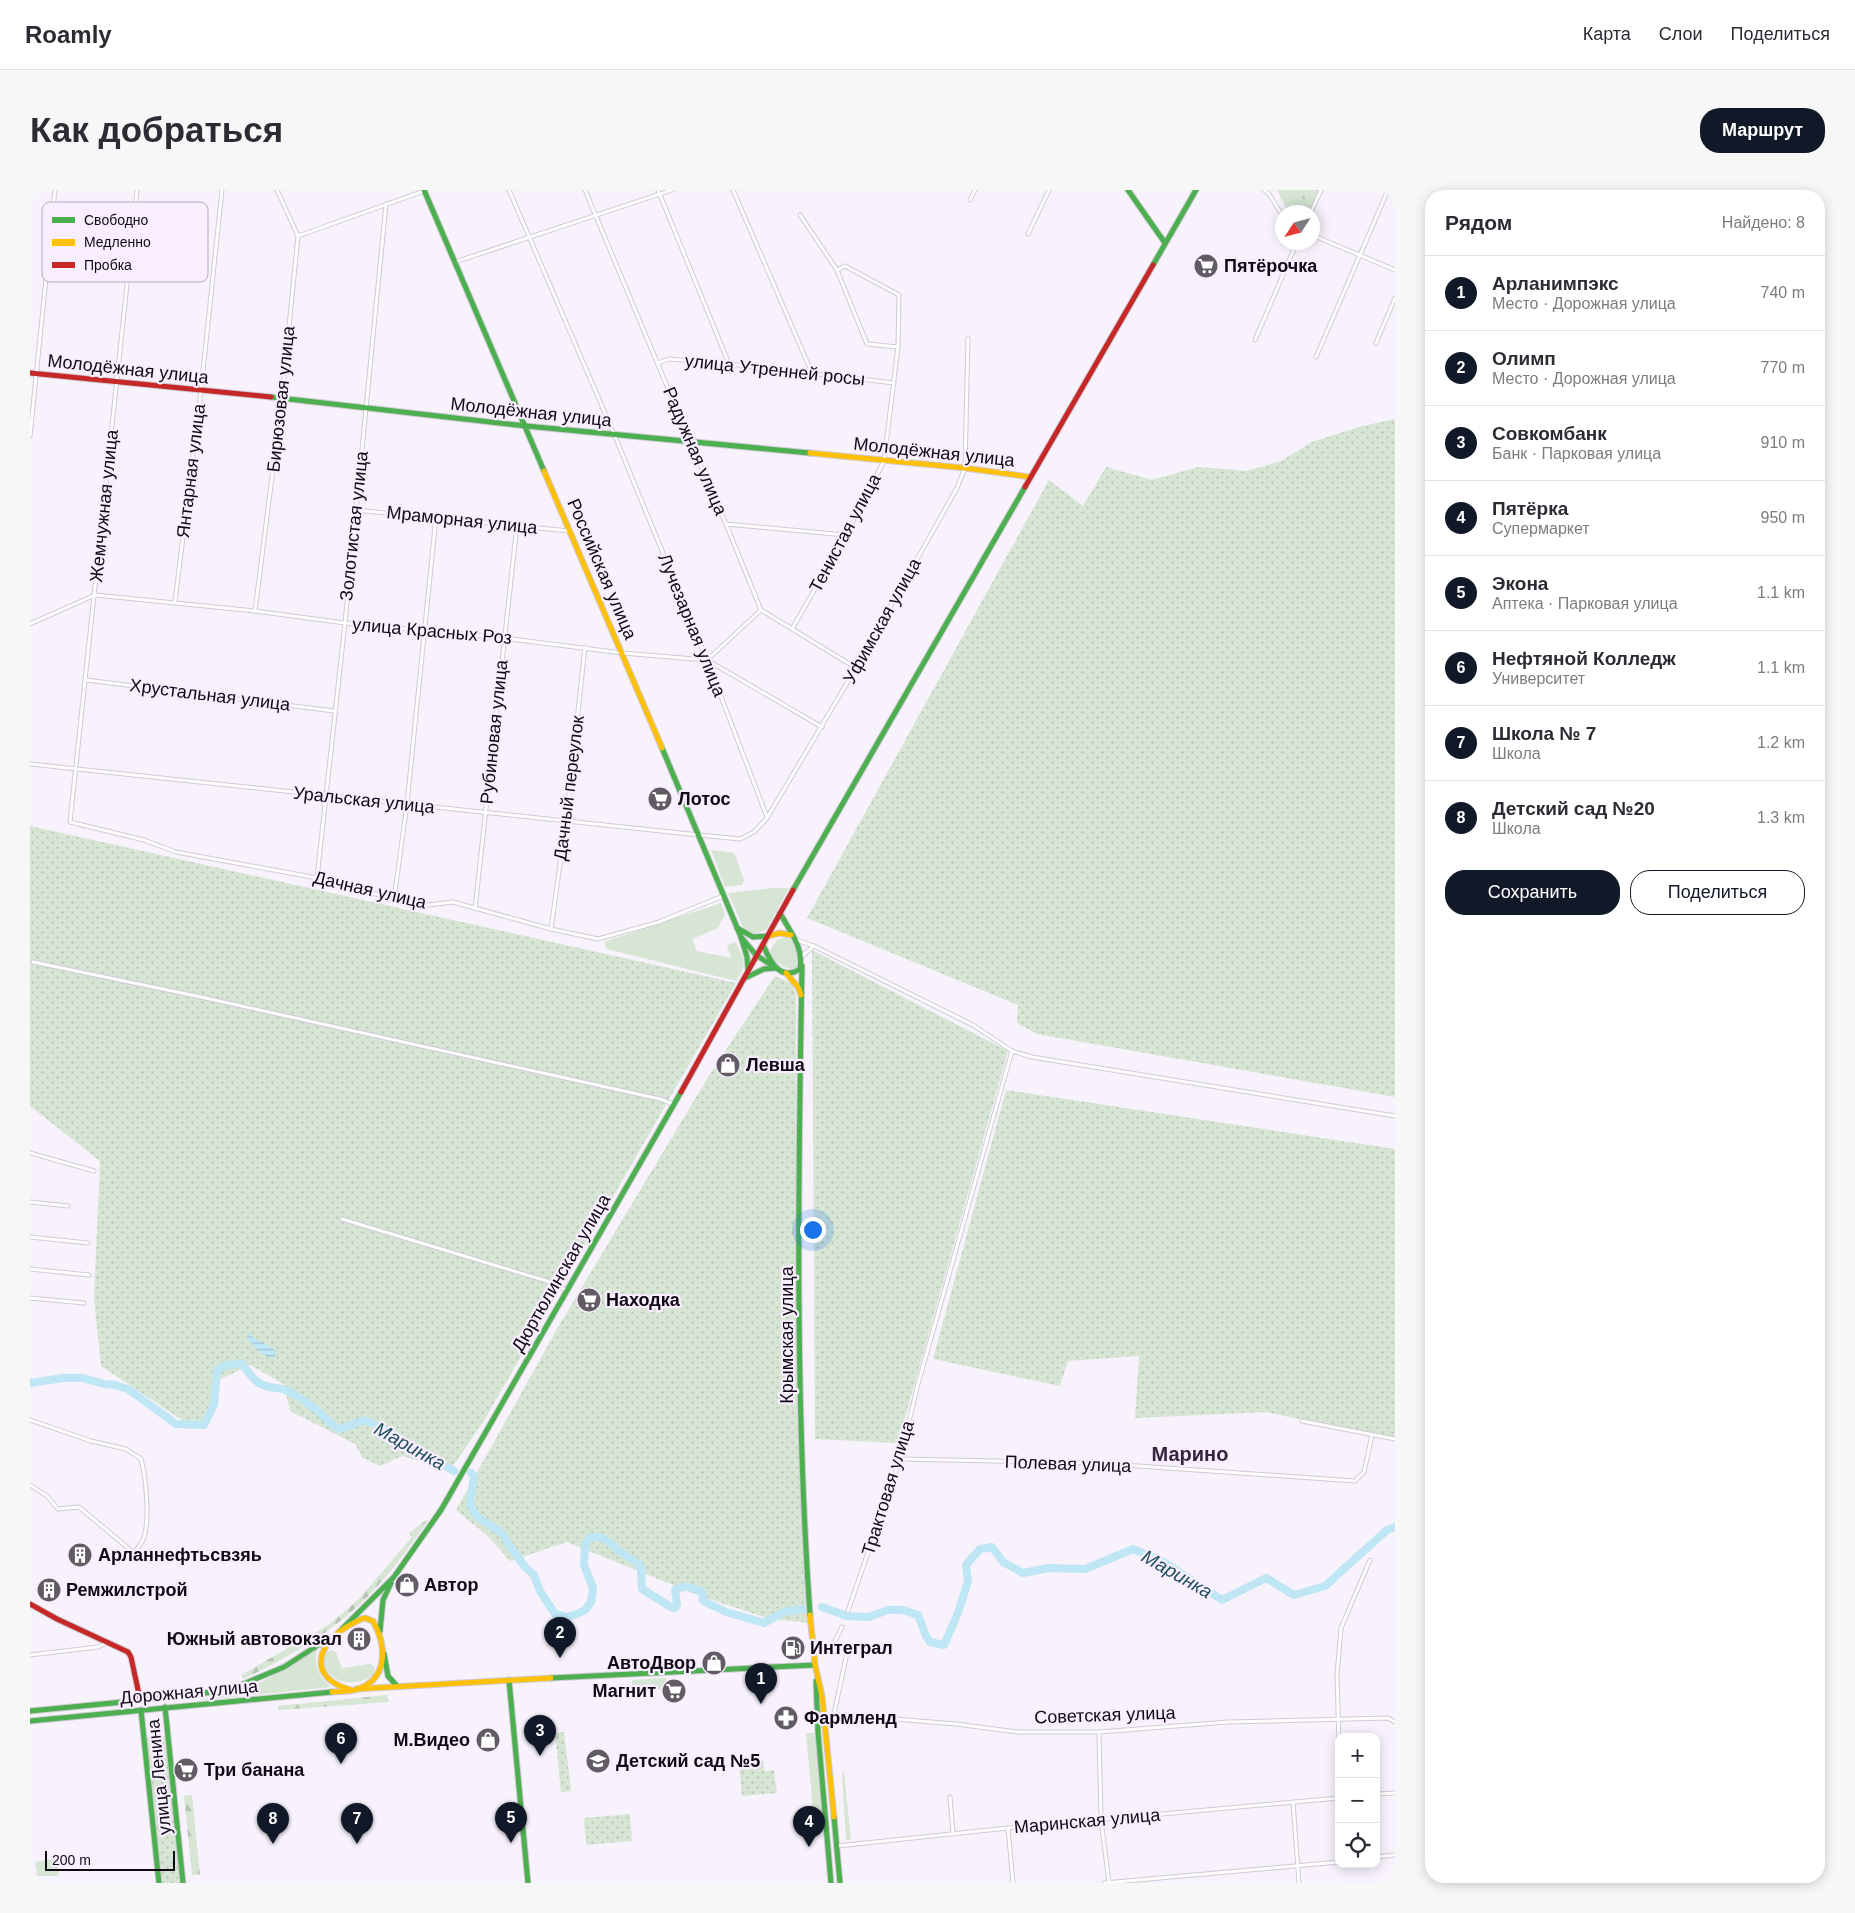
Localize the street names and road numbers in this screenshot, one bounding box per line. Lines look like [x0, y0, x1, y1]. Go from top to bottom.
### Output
street label: Бирюзовая улица [263, 324, 299, 473]
street label: Молодёжная улица [46, 351, 211, 388]
street label: улица Утренней росы [684, 351, 866, 389]
street label: Радужная улица [659, 384, 731, 519]
street label: Молодёжная улица [449, 394, 614, 431]
street label: Янтарная улица [173, 402, 209, 539]
street label: Жемчужная улица [86, 428, 122, 583]
street label: Молодёжная улица [852, 434, 1017, 471]
street label: Золотистая улица [336, 449, 372, 602]
street label: Тенистая улица [805, 469, 885, 596]
street label: Российская улица [563, 496, 641, 643]
street label: Мраморная улица [386, 502, 539, 538]
street label: Лучезарная улица [654, 551, 730, 700]
street label: Уфимская улица [839, 554, 925, 687]
street label: улица Красных Роз [351, 614, 513, 648]
street label: Рубиновая улица [476, 658, 512, 805]
street label: Хрустальная улица [129, 675, 292, 715]
street label: Дачный переулок [550, 714, 588, 862]
street label: Уральская улица [292, 783, 437, 817]
street label: Дачная улица [312, 867, 429, 913]
street label: Дюртюлинская улица [508, 1190, 615, 1355]
street label: Крымская улица [777, 1265, 797, 1404]
street label: Трактовая улица [858, 1417, 918, 1558]
street label: Полевая улица [1004, 1452, 1133, 1476]
street label: Дорожная улица [119, 1676, 260, 1708]
street label: Советская улица [1034, 1703, 1177, 1727]
street label: улица Ленина [143, 1717, 175, 1836]
street label: Маринская улица [1013, 1805, 1162, 1837]

